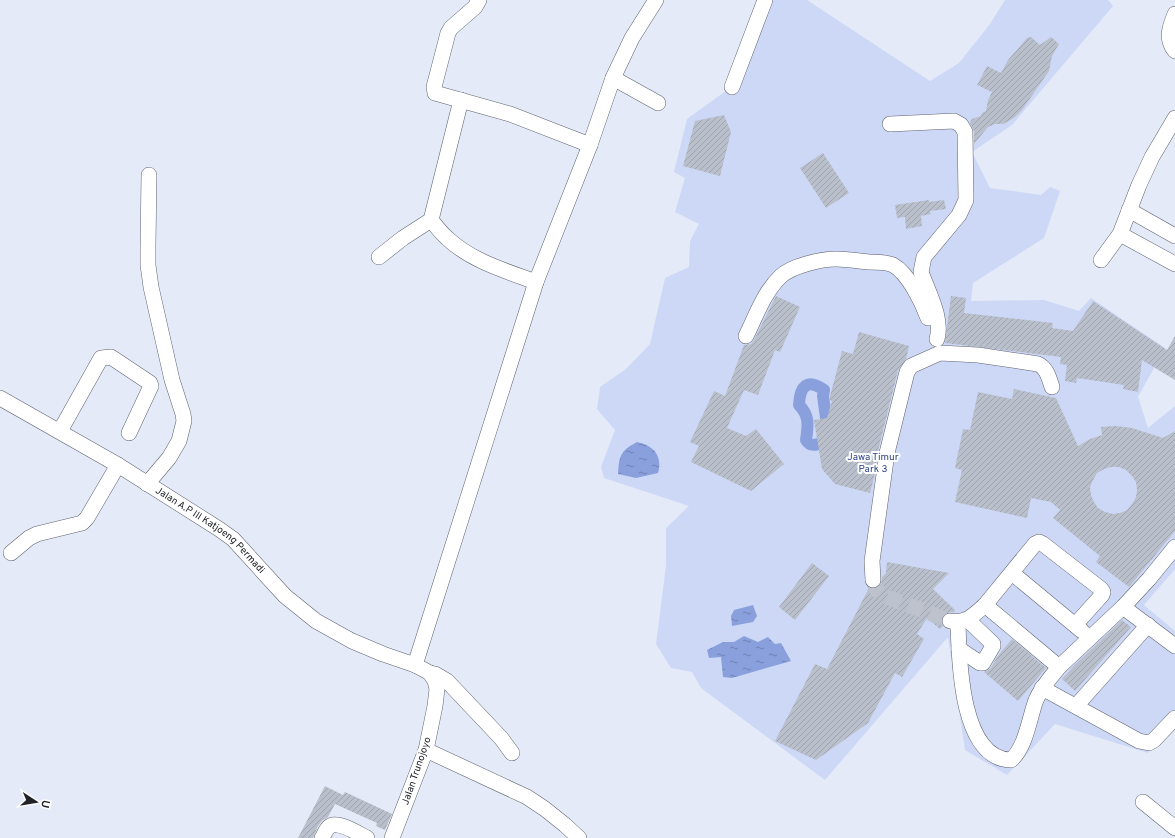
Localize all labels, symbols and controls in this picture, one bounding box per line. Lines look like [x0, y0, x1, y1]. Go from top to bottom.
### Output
park label: Jawa Timur Park 3 [847, 451, 899, 476]
street label: Jalan A.P III Katjoeng Permadi [153, 484, 268, 576]
street label: Jalan Trunojoyo [399, 735, 435, 807]
north arrow [16, 782, 56, 822]
text: U [37, 799, 52, 809]

